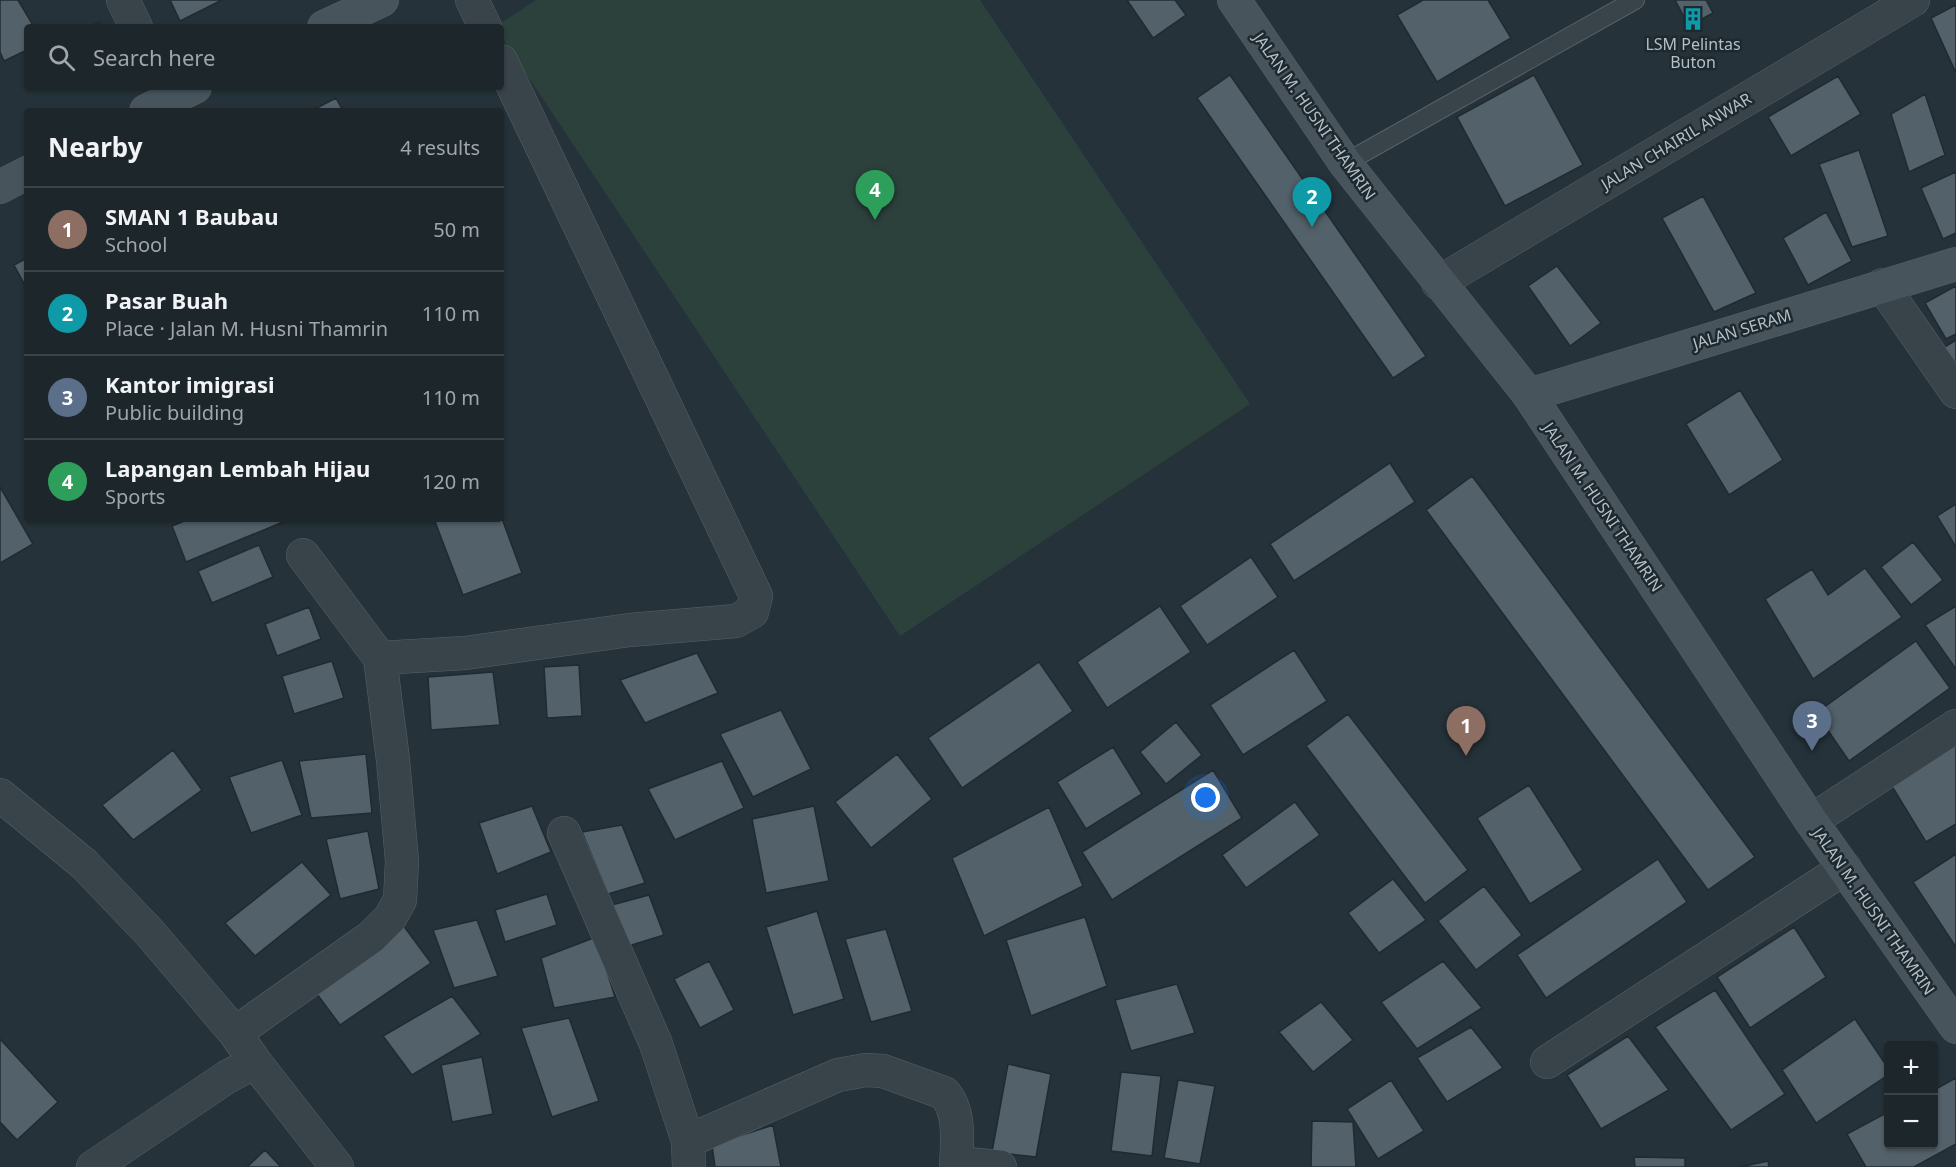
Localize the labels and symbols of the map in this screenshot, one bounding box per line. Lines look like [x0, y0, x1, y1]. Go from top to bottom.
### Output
building icon: LSM Pelintas Buton [1680, 6, 1706, 32]
street label: JALAN M. HUSNI THAMRIN [1248, 26, 1381, 204]
place label: LSM Pelintas Buton [1645, 33, 1741, 73]
street label: JALAN CHAIRIL ANWAR [1595, 87, 1755, 196]
pin: 4 [856, 170, 894, 220]
pin: 2 [1292, 178, 1332, 227]
street label: JALAN SERAM [1688, 304, 1794, 355]
street label: JALAN M. HUSNI THAMRIN [1537, 416, 1668, 596]
pin: 3 [1792, 702, 1832, 751]
pin: 1 [1446, 706, 1486, 756]
your location [1191, 783, 1220, 812]
street label: JALAN M. HUSNI THAMRIN [1807, 821, 1940, 999]

